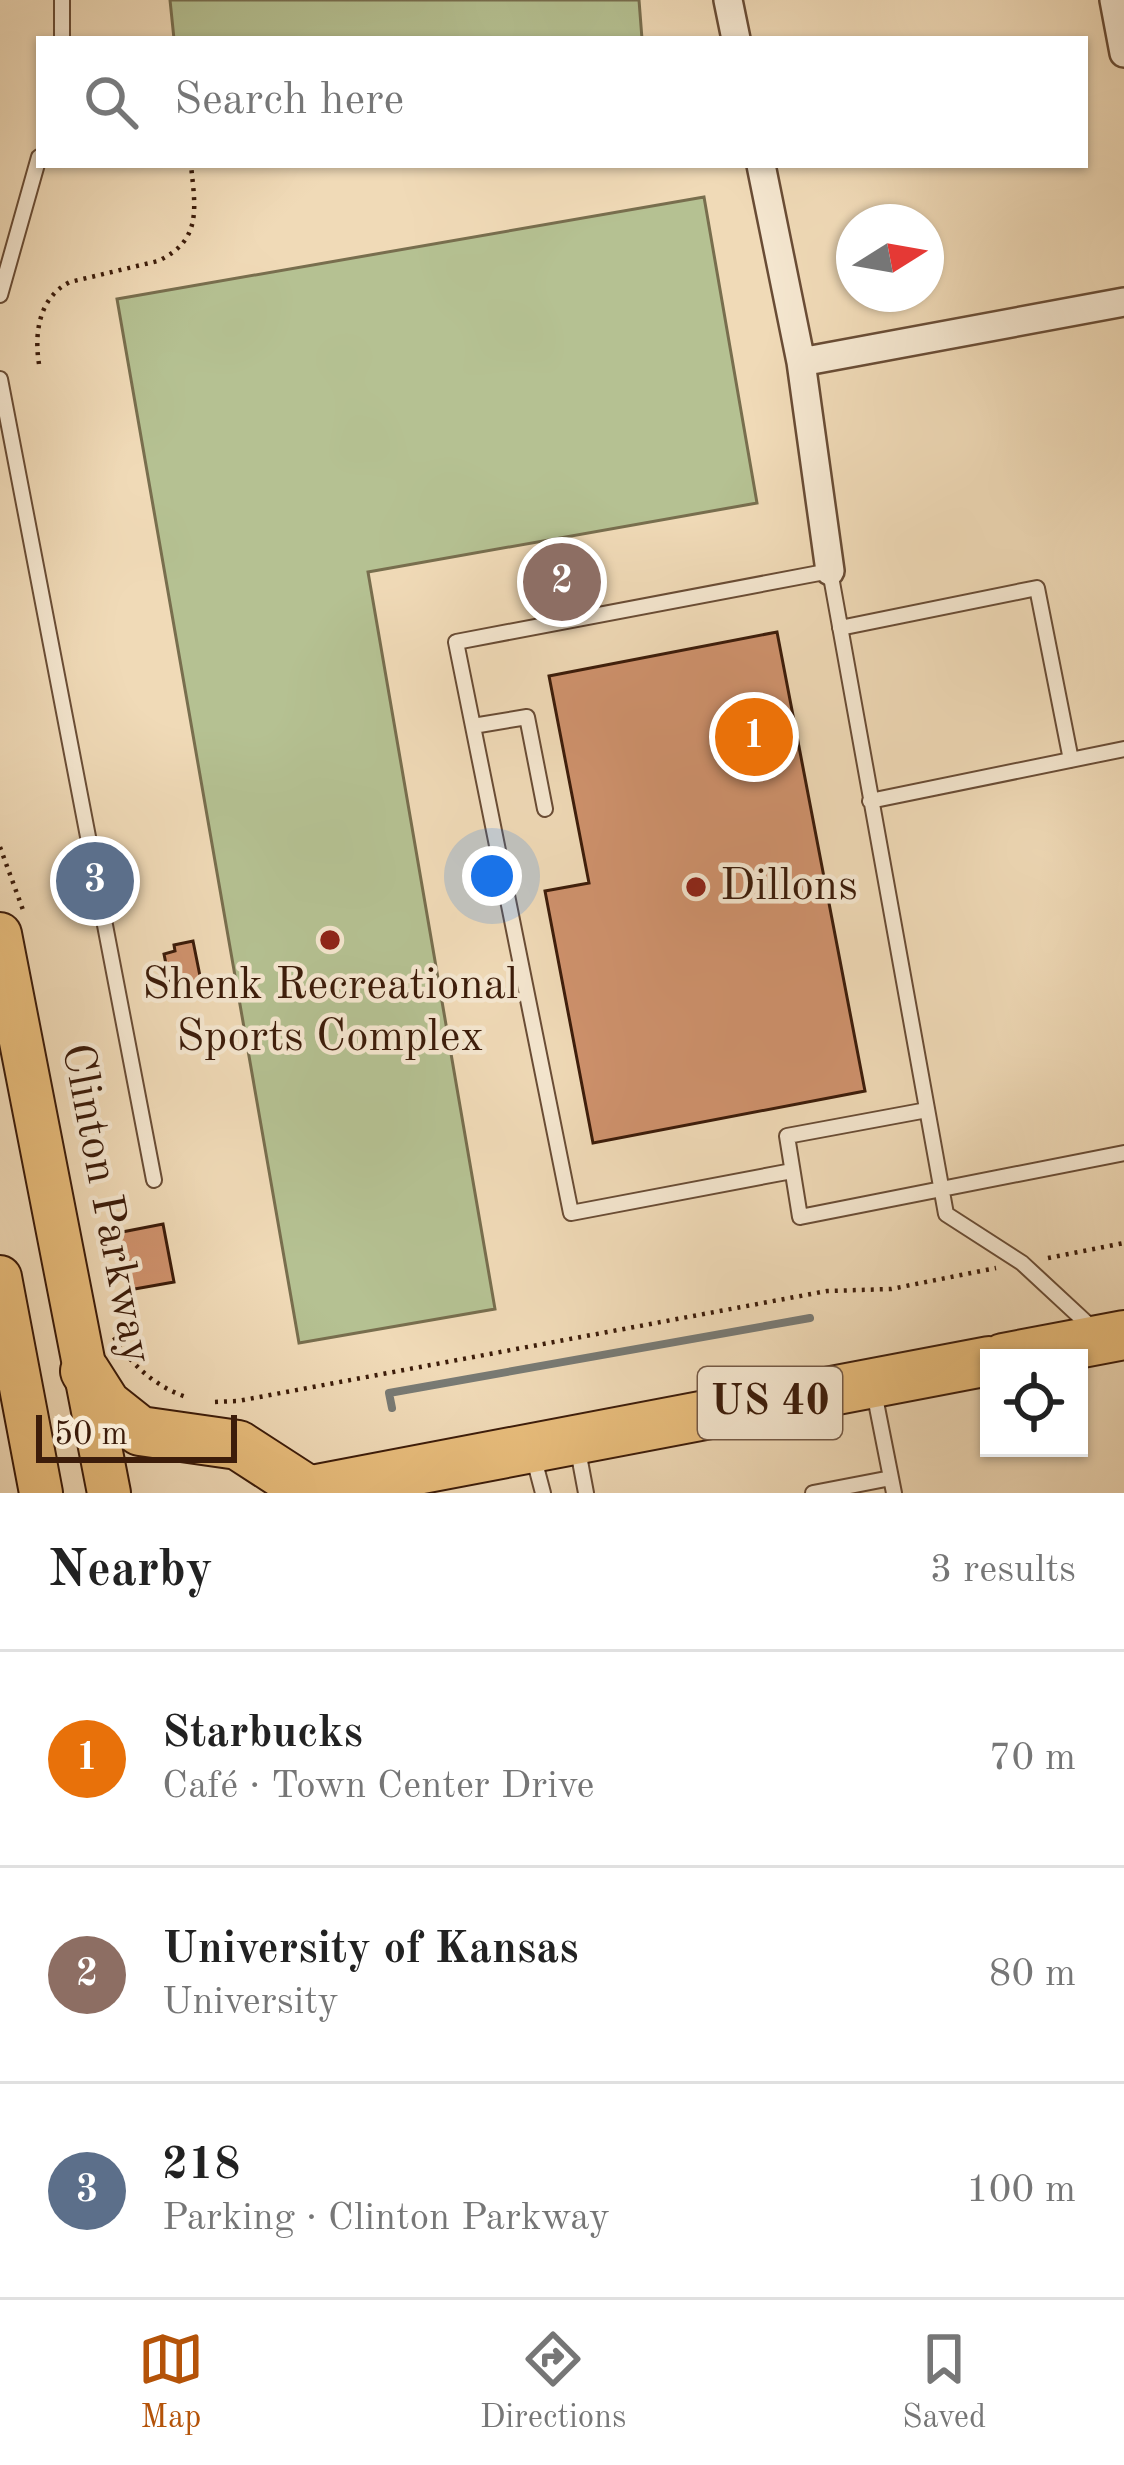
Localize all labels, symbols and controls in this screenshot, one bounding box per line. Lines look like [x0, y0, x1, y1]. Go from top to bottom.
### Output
search box [36, 36, 1088, 168]
icon: search [78, 69, 144, 135]
text: Search here [174, 79, 404, 124]
north arrow [836, 204, 944, 312]
pin: 2 [523, 537, 601, 627]
pin: 1 [715, 692, 793, 782]
pin: 3 [56, 836, 134, 926]
your location [462, 846, 522, 906]
place label: Dillons [720, 865, 858, 910]
marker: Dillons [683, 874, 709, 900]
marker: Shenk Recreational Sports Complex [317, 927, 343, 953]
place label: Shenk Recreational Sports Complex [142, 964, 518, 1061]
street label: Clinton Parkway [52, 1040, 158, 1368]
map controls [980, 1349, 1088, 1457]
button: locate [980, 1349, 1088, 1457]
road number: US 40 [698, 1367, 842, 1439]
scale bar [36, 1409, 237, 1462]
text: 50 m [54, 1419, 128, 1452]
text: Nearby [48, 1546, 213, 1597]
text: 3 results [930, 1551, 1076, 1590]
text: Starbucks [162, 1712, 363, 1757]
text: 1 [76, 1739, 98, 1778]
text: 70 m [989, 1739, 1076, 1778]
text: Café · Town Center Drive [162, 1767, 594, 1806]
text: University of Kansas [162, 1928, 579, 1973]
text: 2 [76, 1955, 98, 1994]
text: 80 m [989, 1955, 1076, 1994]
text: University [162, 1983, 339, 2022]
text: 218 [162, 2144, 240, 2189]
text: 3 [76, 2171, 98, 2210]
text: 100 m [966, 2171, 1076, 2210]
text: Parking · Clinton Parkway [162, 2199, 610, 2238]
tab: Map [138, 2326, 204, 2439]
tab: Directions [480, 2326, 626, 2439]
tab: Saved [902, 2326, 986, 2439]

